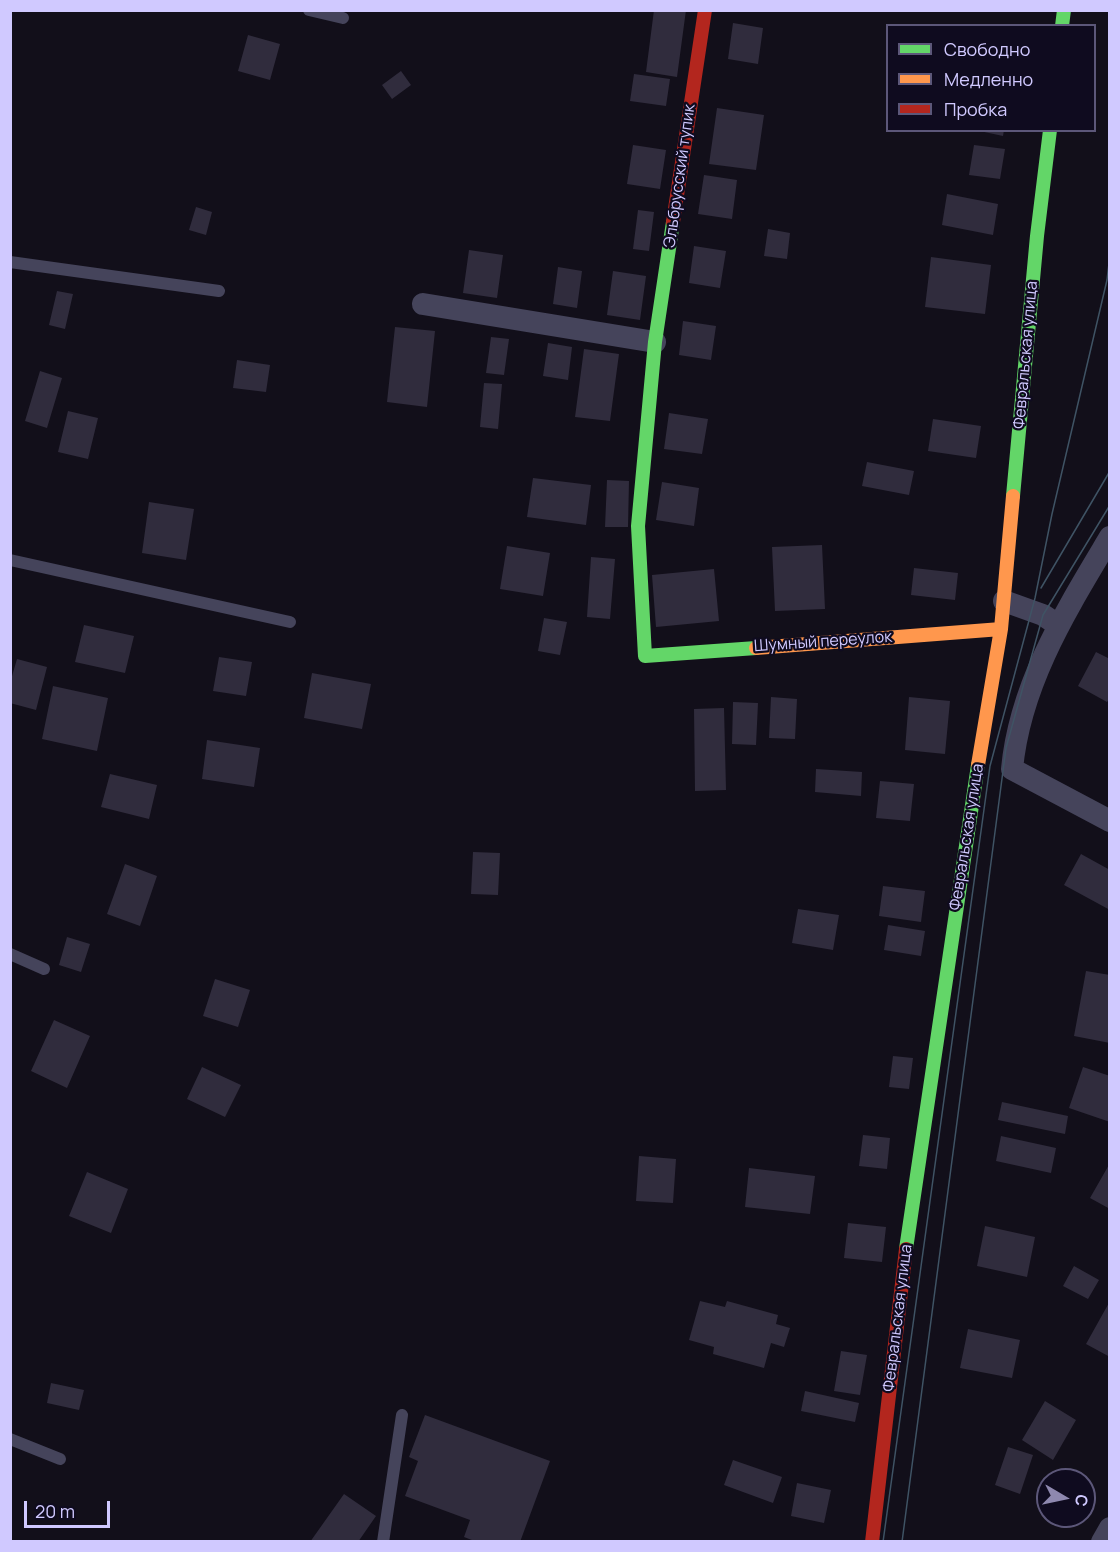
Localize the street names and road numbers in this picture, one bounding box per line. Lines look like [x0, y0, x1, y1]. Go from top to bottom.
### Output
street label: Эльбрусский тупик [660, 103, 700, 249]
street label: Февральская улица [1010, 280, 1042, 430]
street label: Шумный переулок [753, 628, 893, 656]
street label: Февральская улица [946, 762, 988, 912]
street label: Февральская улица [879, 1243, 917, 1393]

